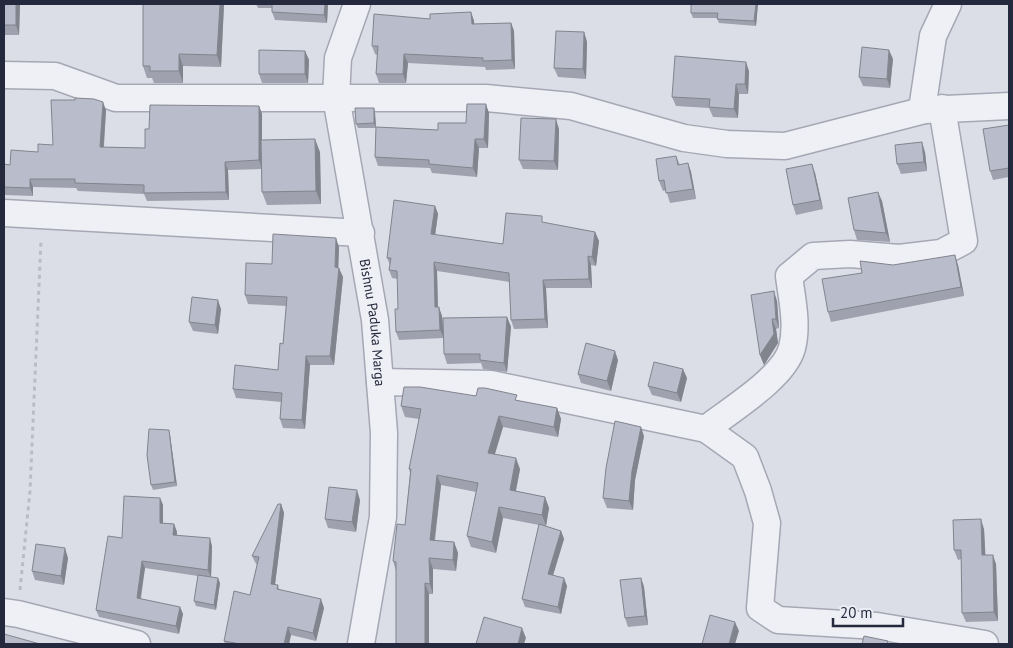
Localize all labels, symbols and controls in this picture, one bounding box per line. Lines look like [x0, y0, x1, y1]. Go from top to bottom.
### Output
street label: Bishnu Paduka Marga [355, 257, 389, 387]
scale bar [833, 596, 903, 628]
text: 20 m [840, 603, 873, 622]

